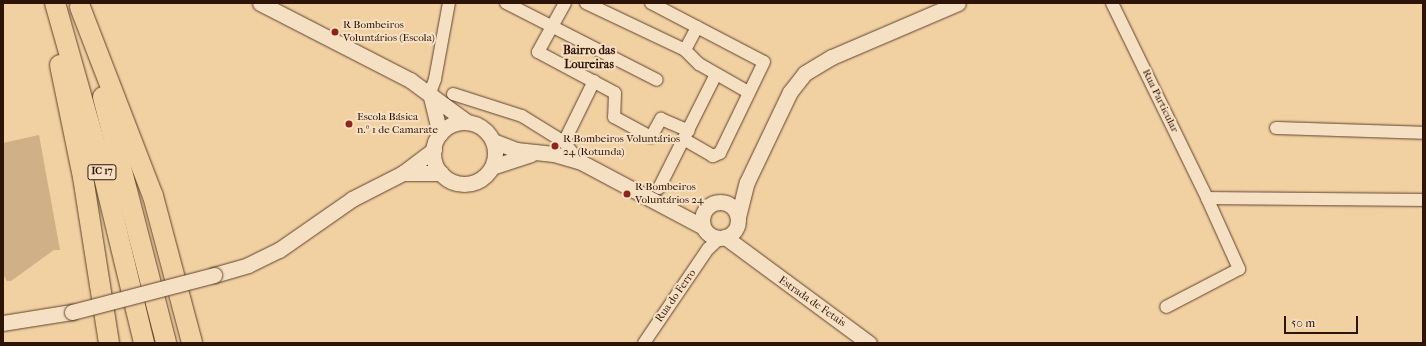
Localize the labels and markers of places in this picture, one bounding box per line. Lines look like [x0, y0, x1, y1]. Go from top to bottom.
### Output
place label: R Bombeiros Voluntários (Escola) [343, 19, 435, 45]
marker: R Bombeiros Voluntários (Escola) [330, 27, 340, 37]
place label: Escola Básica n.º 1 de Camarate [357, 111, 438, 137]
marker: Escola Básica n.º 1 de Camarate [344, 119, 354, 129]
place label: R Bombeiros Voluntários 24 (Rotunda) [563, 133, 680, 159]
marker: R Bombeiros Voluntários 24 (Rotunda) [550, 141, 560, 151]
place label: R Bombeiros Voluntários 24 [635, 181, 704, 207]
marker: R Bombeiros Voluntários 24 [622, 189, 632, 199]

